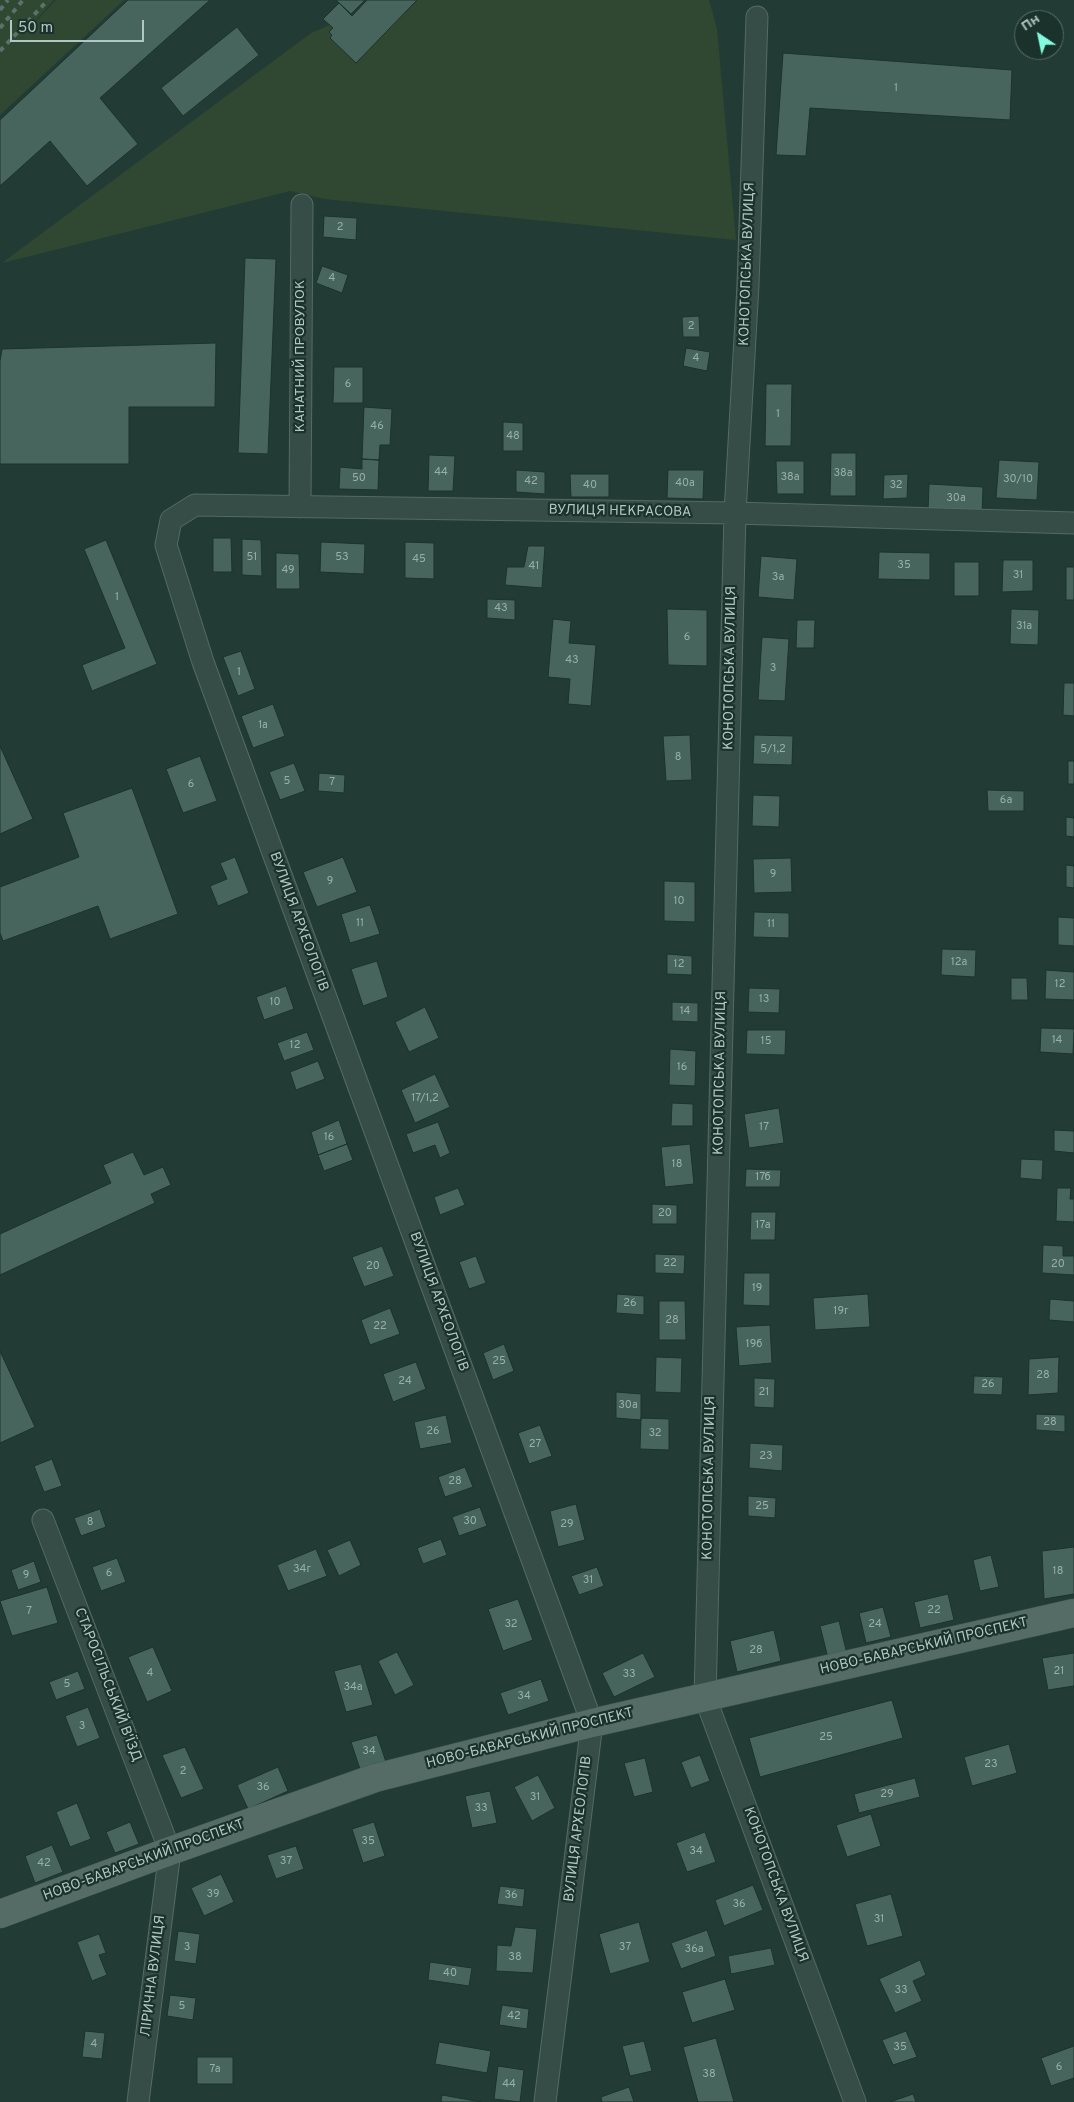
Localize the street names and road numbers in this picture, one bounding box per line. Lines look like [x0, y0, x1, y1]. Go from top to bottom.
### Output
street label: КОНОТОПСЬКА ВУЛИЦЯ [737, 182, 759, 346]
street label: КАНАТНИЙ ПРОВУЛОК [293, 280, 309, 432]
street label: ВУЛИЦЯ НЕКРАСОВА [548, 502, 692, 522]
street label: КОНОТОПСЬКА ВУЛИЦЯ [721, 586, 741, 750]
street label: ВУЛИЦЯ АРХЕОЛОГІВ [265, 850, 331, 994]
street label: КОНОТОПСЬКА ВУЛИЦЯ [711, 991, 731, 1155]
street label: ВУЛИЦЯ АРХЕОЛОГІВ [405, 1230, 471, 1374]
street label: КОНОТОПСЬКА ВУЛИЦЯ [700, 1396, 720, 1560]
street label: СТАРОСІЛЬСЬКИЙ В'ЇЗД [70, 1606, 144, 1764]
street label: НОВО-БАВАРСЬКИЙ ПРОСПЕКТ [819, 1615, 1029, 1679]
street label: НОВО-БАВАРСЬКИЙ ПРОСПЕКТ [425, 1705, 635, 1773]
street label: ВУЛИЦЯ АРХЕОЛОГІВ [562, 1755, 596, 1903]
street label: КОНОТОПСЬКА ВУЛИЦЯ [739, 1805, 811, 1965]
street label: НОВО-БАВАРСЬКИЙ ПРОСПЕКТ [41, 1817, 247, 1905]
street label: ЛІРИЧНА ВУЛИЦЯ [138, 1914, 170, 2038]

